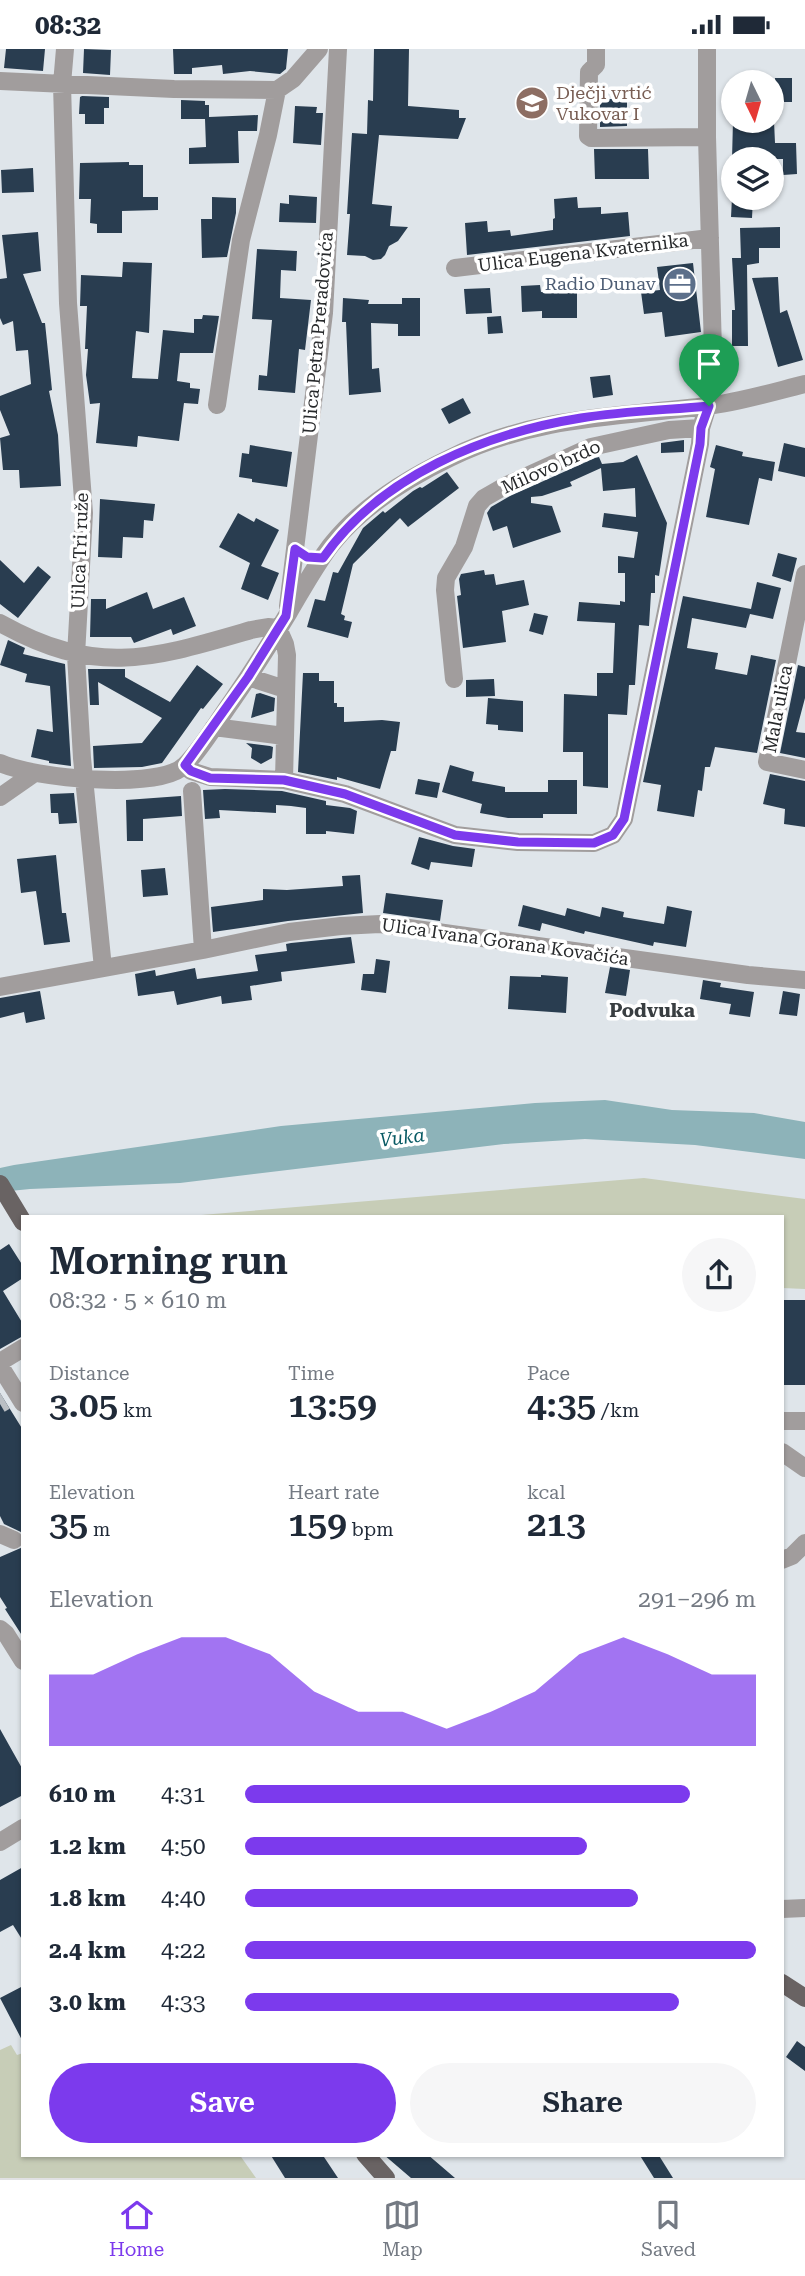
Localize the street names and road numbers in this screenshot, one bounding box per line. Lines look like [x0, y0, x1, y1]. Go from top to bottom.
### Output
street label: Ulica Eugena Kvaternika [476, 229, 690, 276]
street label: Ulica Petra Preradovića [298, 231, 337, 435]
street label: Milovo brdo [498, 435, 604, 498]
street label: Uilca Tri ruže [67, 492, 92, 610]
street label: Mala ulica [759, 663, 796, 755]
street label: Ulica Ivana Gorana Kovačića [380, 914, 630, 969]

